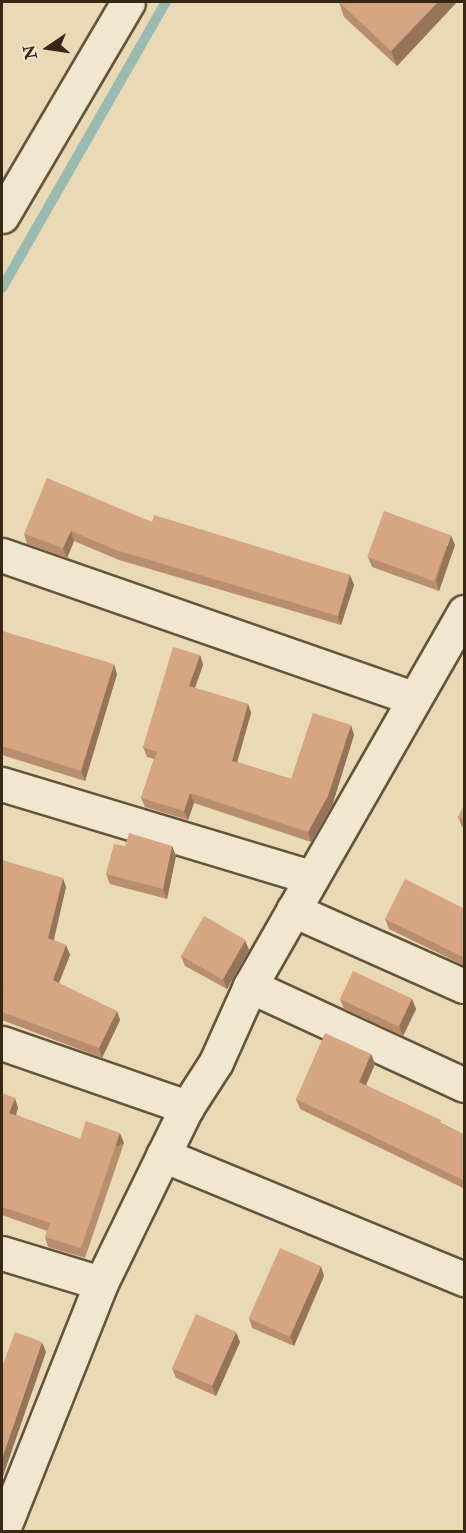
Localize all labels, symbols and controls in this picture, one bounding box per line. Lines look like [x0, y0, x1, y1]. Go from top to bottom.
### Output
north arrow [18, 18, 78, 78]
text: N [19, 43, 42, 61]

